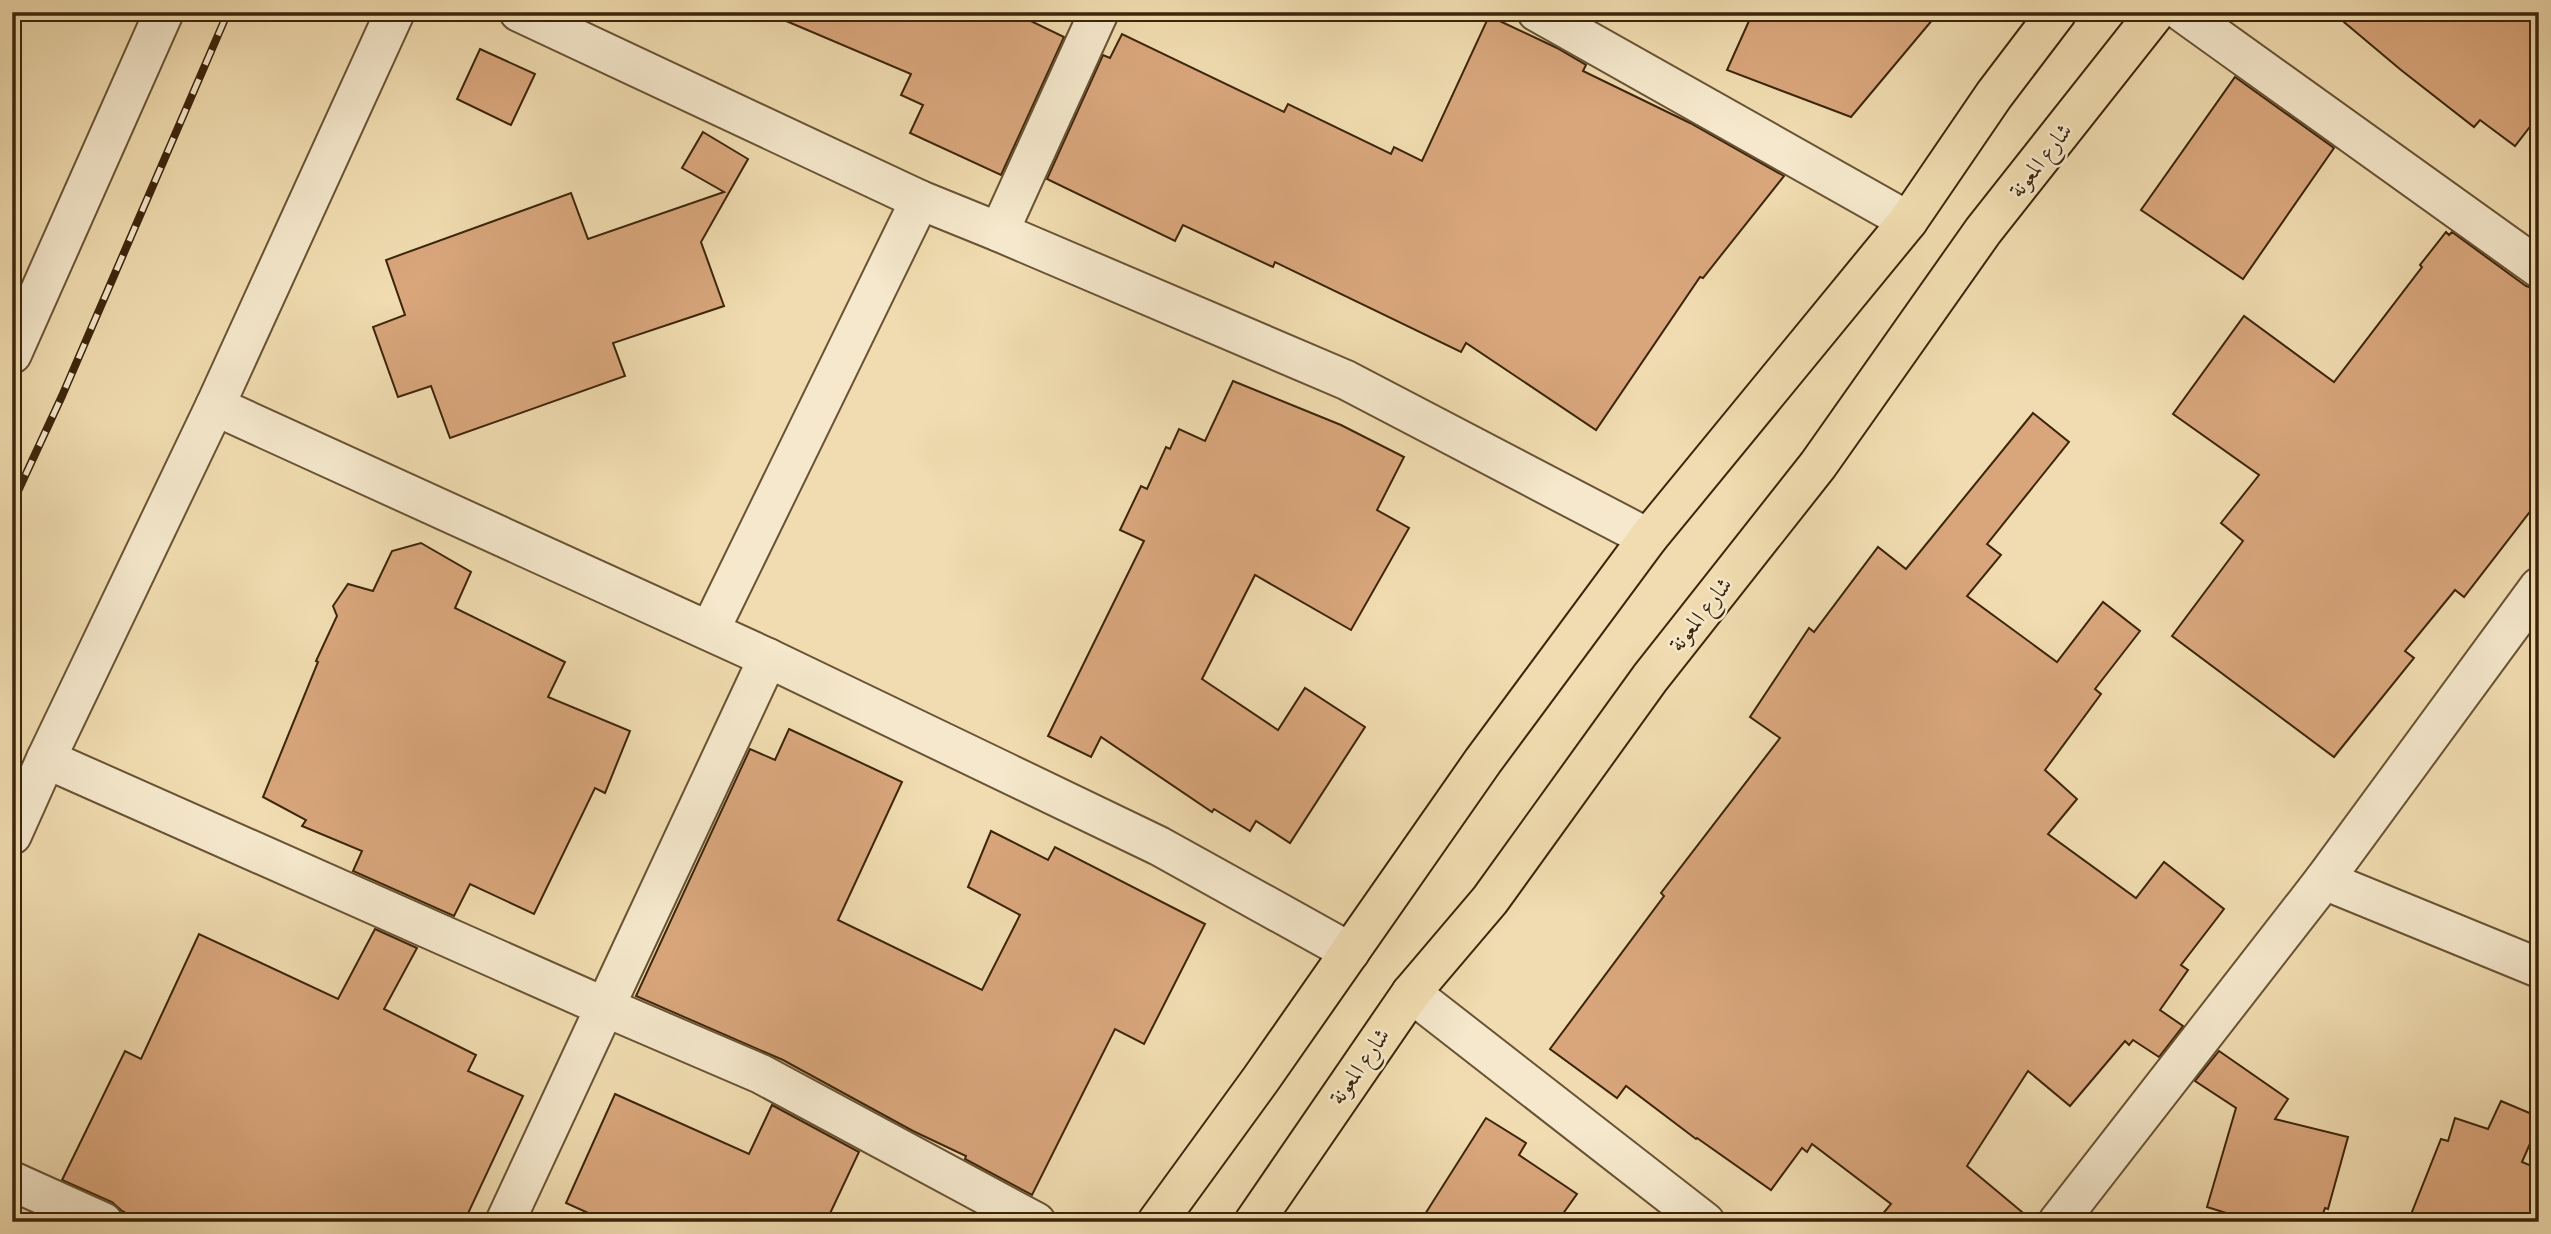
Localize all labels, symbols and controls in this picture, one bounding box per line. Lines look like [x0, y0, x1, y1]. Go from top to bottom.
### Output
street label: شارع المعونة [2001, 116, 2083, 207]
street label: شارع المعونة [1661, 570, 1743, 661]
street label: شارع المعونة [1322, 1022, 1400, 1113]

